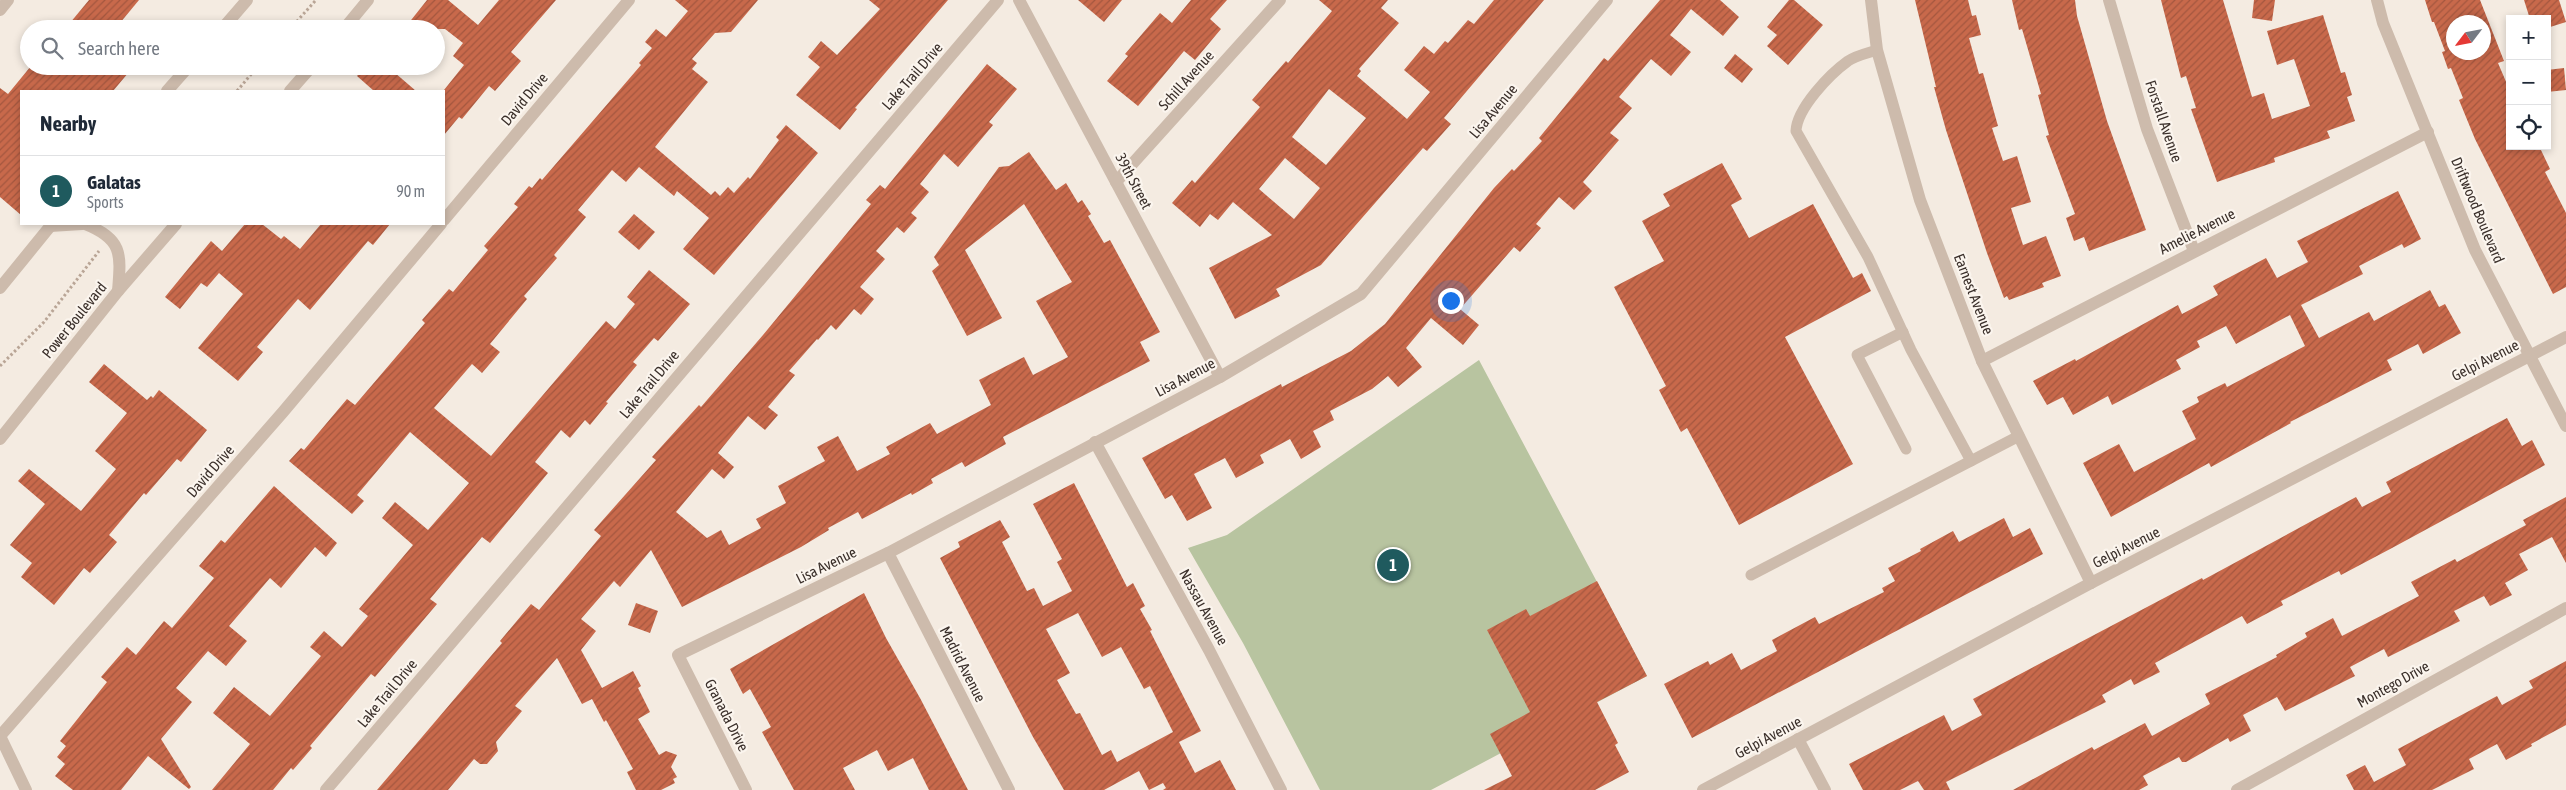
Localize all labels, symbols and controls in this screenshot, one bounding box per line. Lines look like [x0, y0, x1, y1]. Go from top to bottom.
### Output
north arrow [2446, 15, 2491, 60]
map controls [2506, 15, 2551, 150]
button: + [2506, 15, 2551, 60]
search box [20, 20, 445, 75]
icon: search [38, 34, 66, 62]
text: Search here [78, 37, 160, 59]
street label: Lake Trail Drive [878, 39, 946, 113]
street label: Schill Avenue [1155, 47, 1217, 113]
button: − [2506, 60, 2551, 105]
street label: David Drive [497, 69, 551, 129]
street label: Forstall Avenue [2142, 78, 2186, 164]
street label: Lisa Avenue [1466, 80, 1521, 141]
button: locate [2506, 105, 2551, 150]
text: Nearby [40, 111, 96, 135]
street label: 39th Street [1112, 150, 1156, 212]
street label: Driftwood Boulevard [2448, 155, 2508, 265]
text: Galatas [87, 171, 141, 193]
text: 1 [52, 182, 60, 200]
text: 90 m [396, 182, 425, 200]
text: Sports [87, 193, 124, 211]
street label: Amelie Avenue [2156, 205, 2238, 257]
street label: Earnest Avenue [1951, 251, 1997, 337]
street label: Power Boulevard [38, 279, 110, 361]
your location [1438, 288, 1464, 314]
street label: Gelpi Avenue [2449, 336, 2521, 384]
street label: Lake Trail Drive [616, 346, 682, 421]
street label: Lisa Avenue [1152, 354, 1218, 400]
street label: David Drive [183, 441, 237, 500]
street label: Gelpi Avenue [2090, 523, 2162, 571]
street label: Lisa Avenue [793, 543, 859, 587]
pin: 1 [1377, 546, 1409, 584]
street label: Nassau Avenue [1176, 566, 1232, 648]
street label: Madrid Avenue [937, 623, 989, 705]
street label: Lake Trail Drive [354, 655, 420, 730]
street label: Montego Drive [2354, 657, 2432, 711]
street label: Granada Drive [702, 676, 752, 754]
street label: Gelpi Avenue [1732, 712, 1804, 762]

